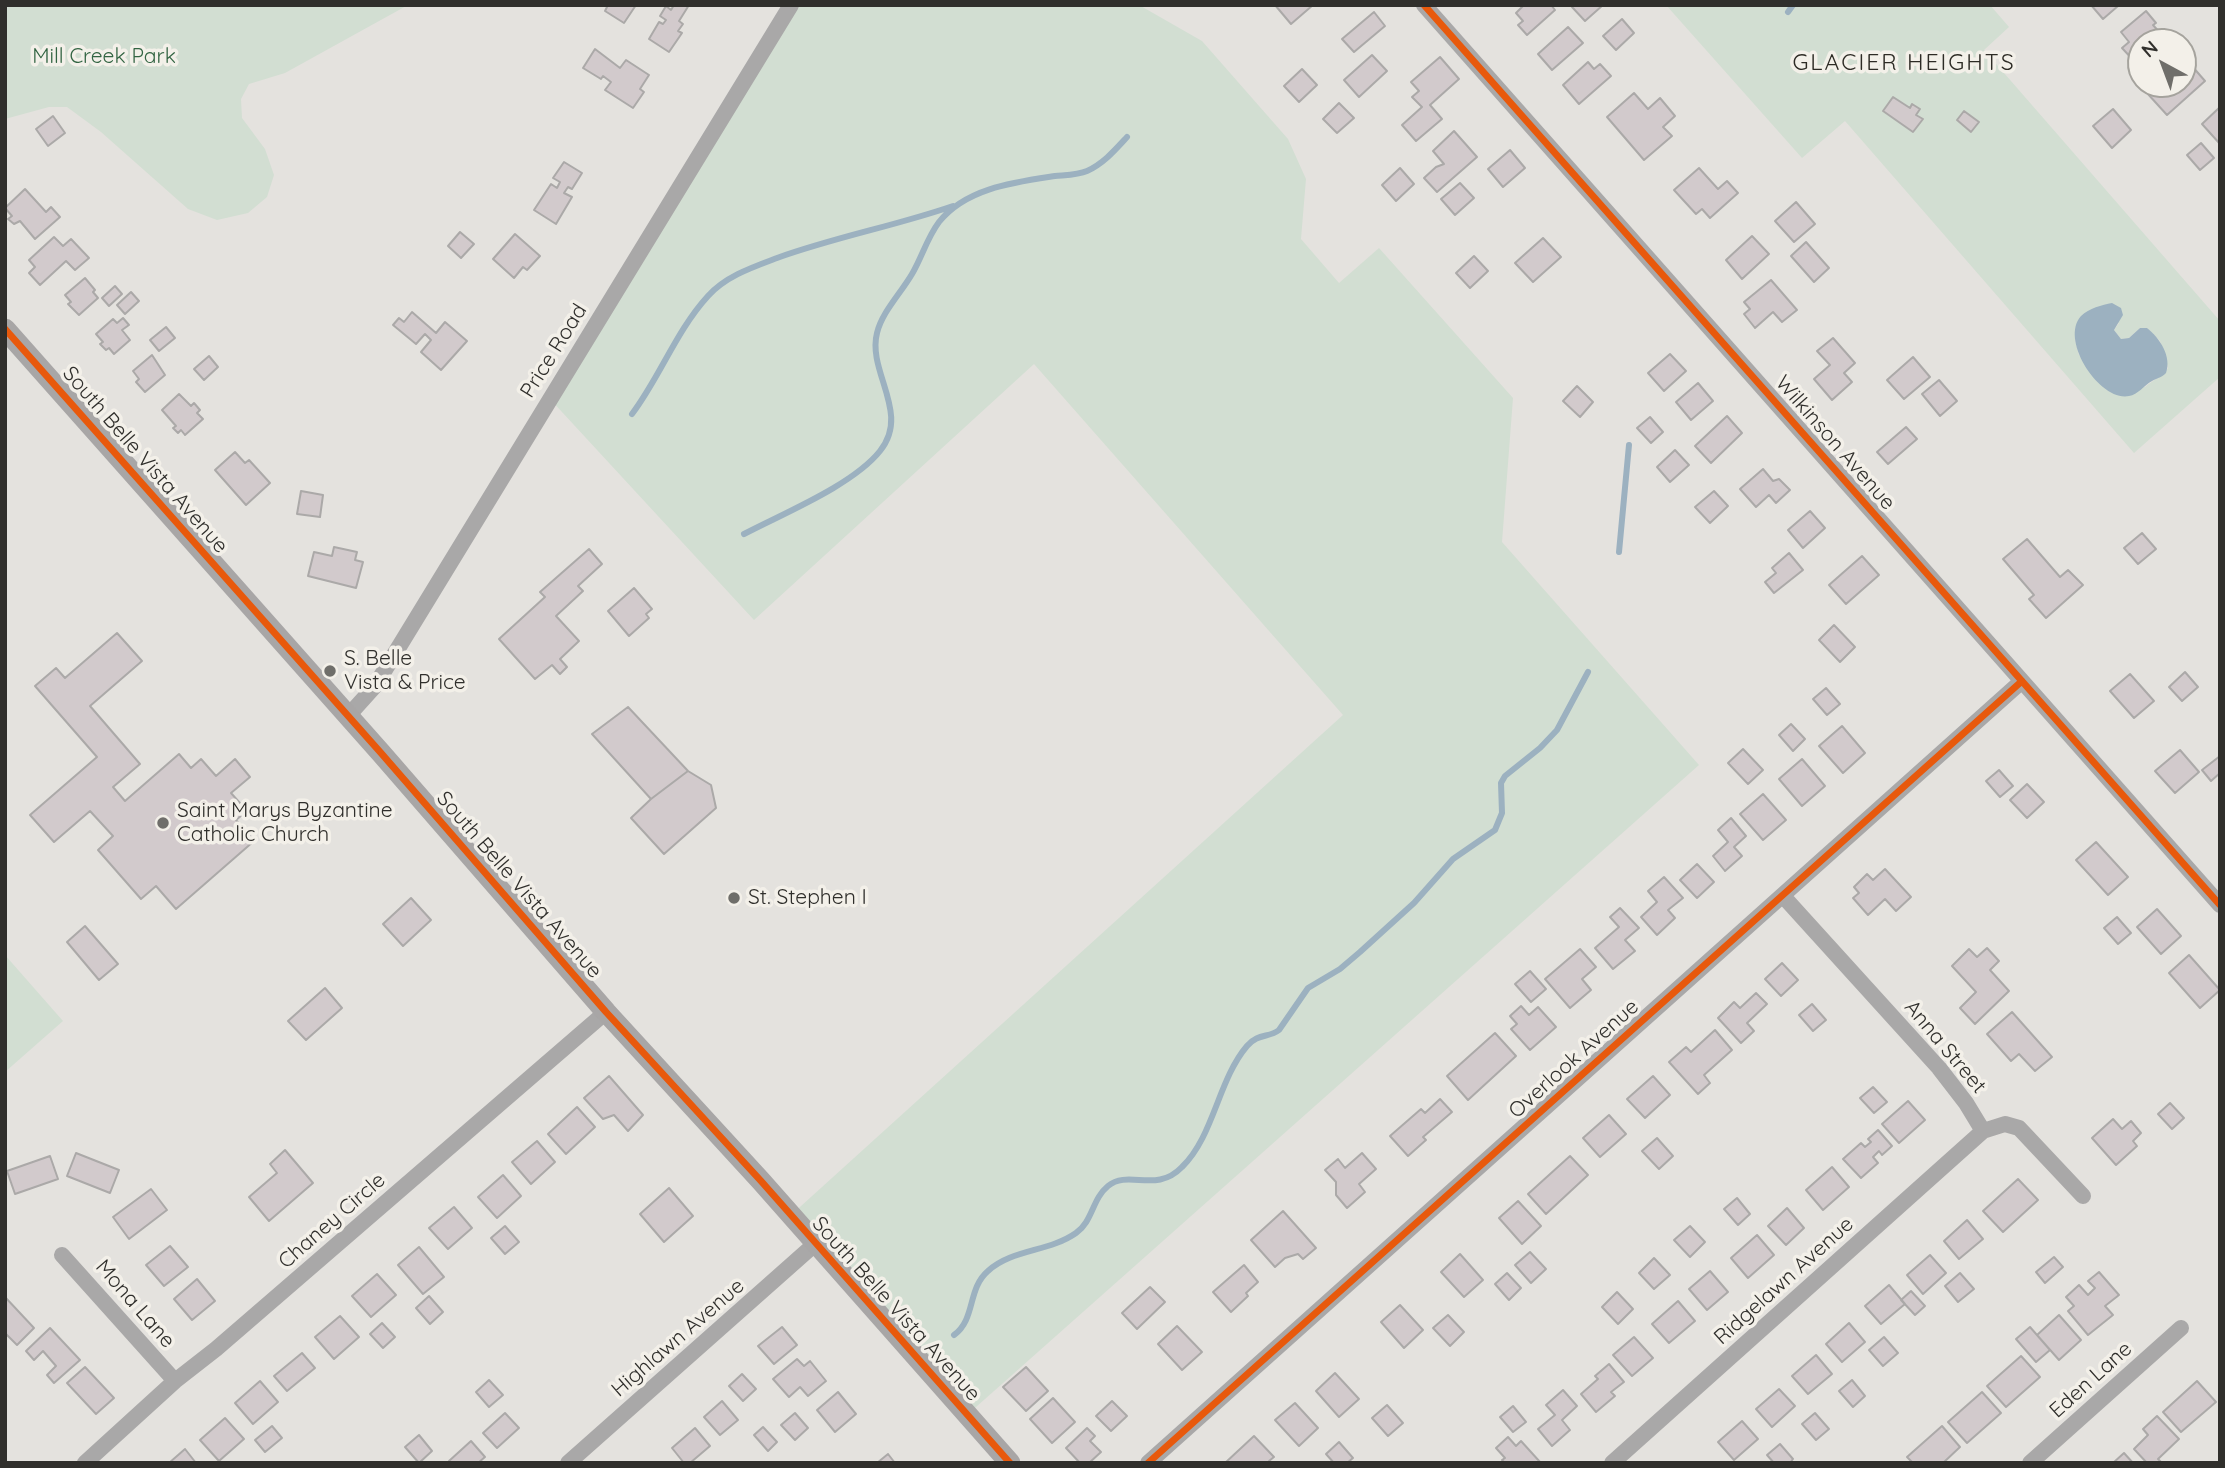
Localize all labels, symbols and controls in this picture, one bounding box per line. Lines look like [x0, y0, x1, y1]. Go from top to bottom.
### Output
north arrow [2127, 28, 2197, 98]
text: N [2136, 35, 2163, 62]
park label: Mill Creek Park [32, 44, 176, 70]
district label: GLACIER HEIGHTS [1794, 49, 2014, 77]
street label: Price Road [515, 300, 593, 402]
street label: South Belle Vista Avenue [57, 361, 233, 559]
street label: Wilkinson Avenue [1770, 371, 1900, 515]
place label: S. Belle Vista & Price [344, 646, 466, 696]
marker: S. Belle Vista & Price [322, 663, 338, 679]
street label: South Belle Vista Avenue [431, 786, 607, 984]
place label: Saint Marys Byzantine Catholic Church [177, 798, 393, 848]
marker: Saint Marys Byzantine Catholic Church [155, 815, 171, 831]
place label: St. Stephen I [748, 885, 867, 911]
marker: St. Stephen I [726, 890, 742, 906]
street label: Overlook Avenue [1504, 994, 1644, 1124]
street label: Anna Street [1899, 995, 1991, 1099]
street label: Chaney Circle [274, 1168, 390, 1274]
street label: South Belle Vista Avenue [807, 1212, 985, 1406]
street label: Ridgelawn Avenue [1709, 1212, 1859, 1350]
street label: Mona Lane [90, 1255, 180, 1353]
street label: Highlawn Avenue [607, 1274, 749, 1402]
street label: Eden Lane [2045, 1336, 2137, 1424]

